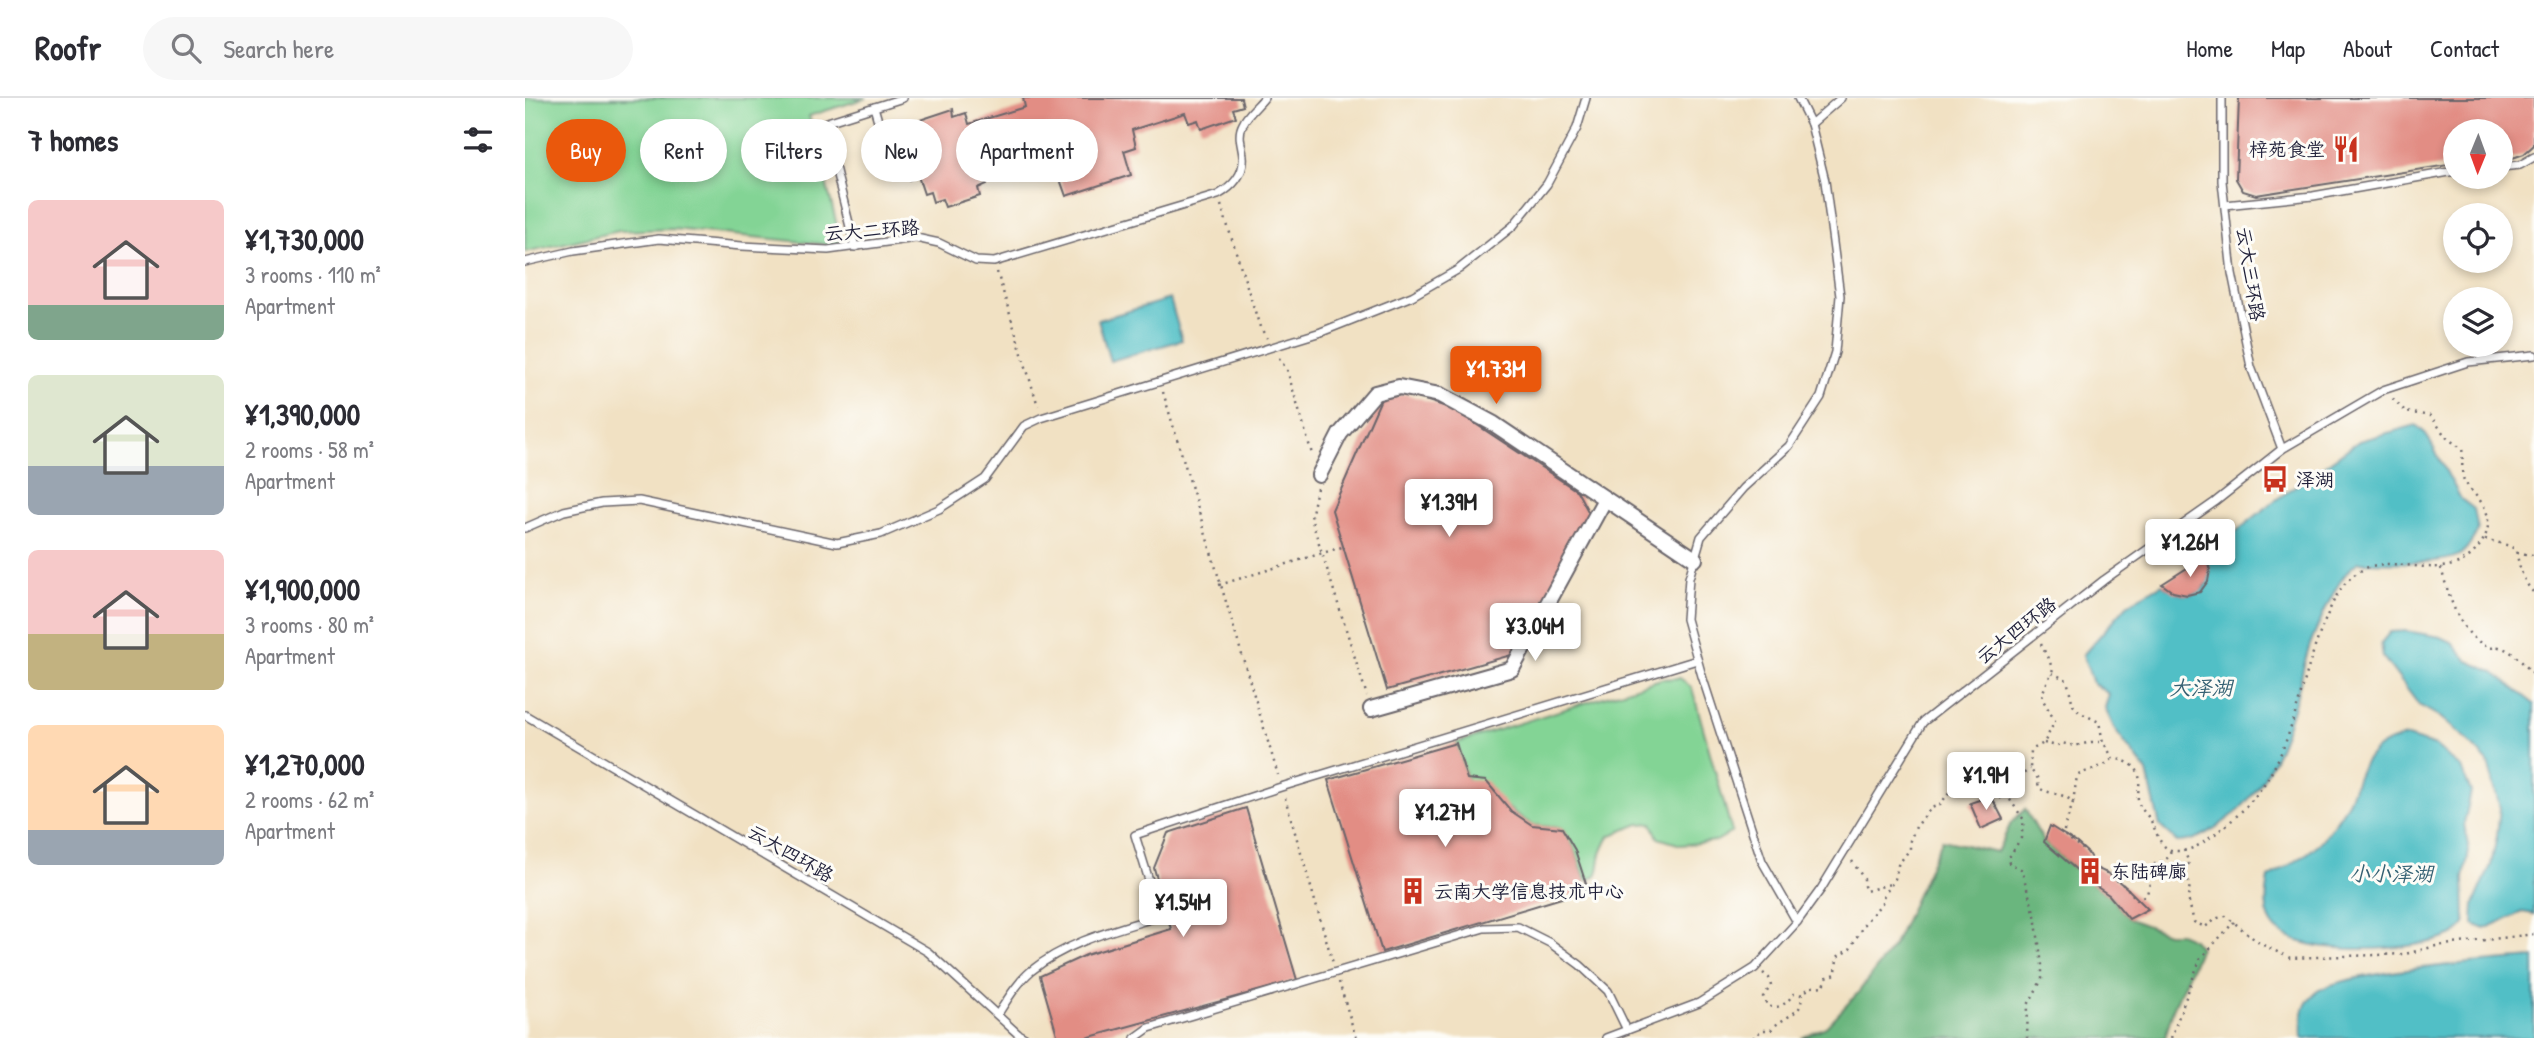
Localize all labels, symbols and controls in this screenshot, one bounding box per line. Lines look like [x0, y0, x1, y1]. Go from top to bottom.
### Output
search box [143, 17, 633, 80]
text: Roofr [35, 26, 101, 70]
icon: search [167, 29, 205, 67]
text: Search here [223, 31, 334, 66]
text: Home [2186, 32, 2233, 64]
text: Map [2271, 32, 2305, 64]
text: About [2343, 32, 2392, 64]
text: Contact [2430, 32, 2499, 64]
chip: Buy [546, 119, 626, 182]
chip: Rent [640, 119, 727, 182]
chip: Filters [741, 119, 847, 182]
chip: New [861, 119, 942, 182]
chip: Apartment [956, 119, 1098, 182]
north arrow [2443, 119, 2513, 189]
map controls [2443, 119, 2513, 357]
text: 7 homes [28, 120, 118, 160]
icon: filters [459, 121, 497, 159]
restaurant icon: 梓苑食堂 [2331, 134, 2361, 164]
place label: 梓苑食堂 [2249, 136, 2325, 162]
button: locate [2443, 203, 2513, 273]
street label: 云大二环路 [824, 214, 920, 246]
text: ¥1,730,000 [245, 219, 364, 259]
street label: 云大三环路 [2231, 225, 2271, 323]
icon: home [84, 228, 168, 312]
text: 3 rooms · 110 m² [245, 259, 381, 290]
button: layers [2443, 287, 2513, 357]
text: Apartment [245, 290, 335, 321]
pin: ¥1.73M [1439, 346, 1553, 406]
text: ¥1.73M [1466, 353, 1526, 384]
text: ¥1,390,000 [245, 394, 360, 434]
icon: home [84, 403, 168, 487]
text: 2 rooms · 58 m² [245, 434, 374, 465]
bus stop icon: 泽湖 [2260, 464, 2290, 494]
text: Apartment [245, 465, 335, 496]
place label: 泽湖 [2296, 466, 2334, 492]
pin: ¥1.39M [1392, 480, 1506, 539]
text: ¥1.39M [1421, 486, 1477, 517]
pin: ¥1.26M [2133, 519, 2247, 579]
text: ¥1.26M [2161, 526, 2219, 557]
text: ¥1,900,000 [245, 569, 360, 609]
icon: home [84, 578, 168, 662]
street label: 云大四环路 [1971, 591, 2061, 669]
pin: ¥3.04M [1478, 603, 1592, 663]
text: 3 rooms · 80 m² [245, 609, 374, 640]
text: ¥3.04M [1506, 610, 1564, 641]
text: Apartment [245, 640, 335, 671]
water label: 大泽湖 [2170, 673, 2234, 702]
text: ¥1,270,000 [245, 744, 365, 784]
pin: ¥1.9M [1937, 752, 2035, 812]
icon: home [84, 753, 168, 837]
text: ¥1.9M [1963, 759, 2009, 790]
text: 2 rooms · 62 m² [245, 784, 374, 815]
pin: ¥1.27M [1388, 790, 1502, 849]
text: ¥1.27M [1415, 796, 1475, 827]
text: Apartment [245, 815, 335, 846]
street label: 云大四环路 [743, 818, 839, 888]
building icon: 东陆碑廊 [2075, 856, 2105, 886]
place label: 东陆碑廊 [2111, 858, 2187, 884]
water label: 小小泽湖 [2349, 859, 2435, 888]
building icon: 云南大学信息技术中心 [1398, 876, 1428, 906]
place label: 云南大学信息技术中心 [1434, 878, 1624, 904]
pin: ¥1.54M [1126, 880, 1240, 939]
text: ¥1.54M [1155, 886, 1211, 917]

